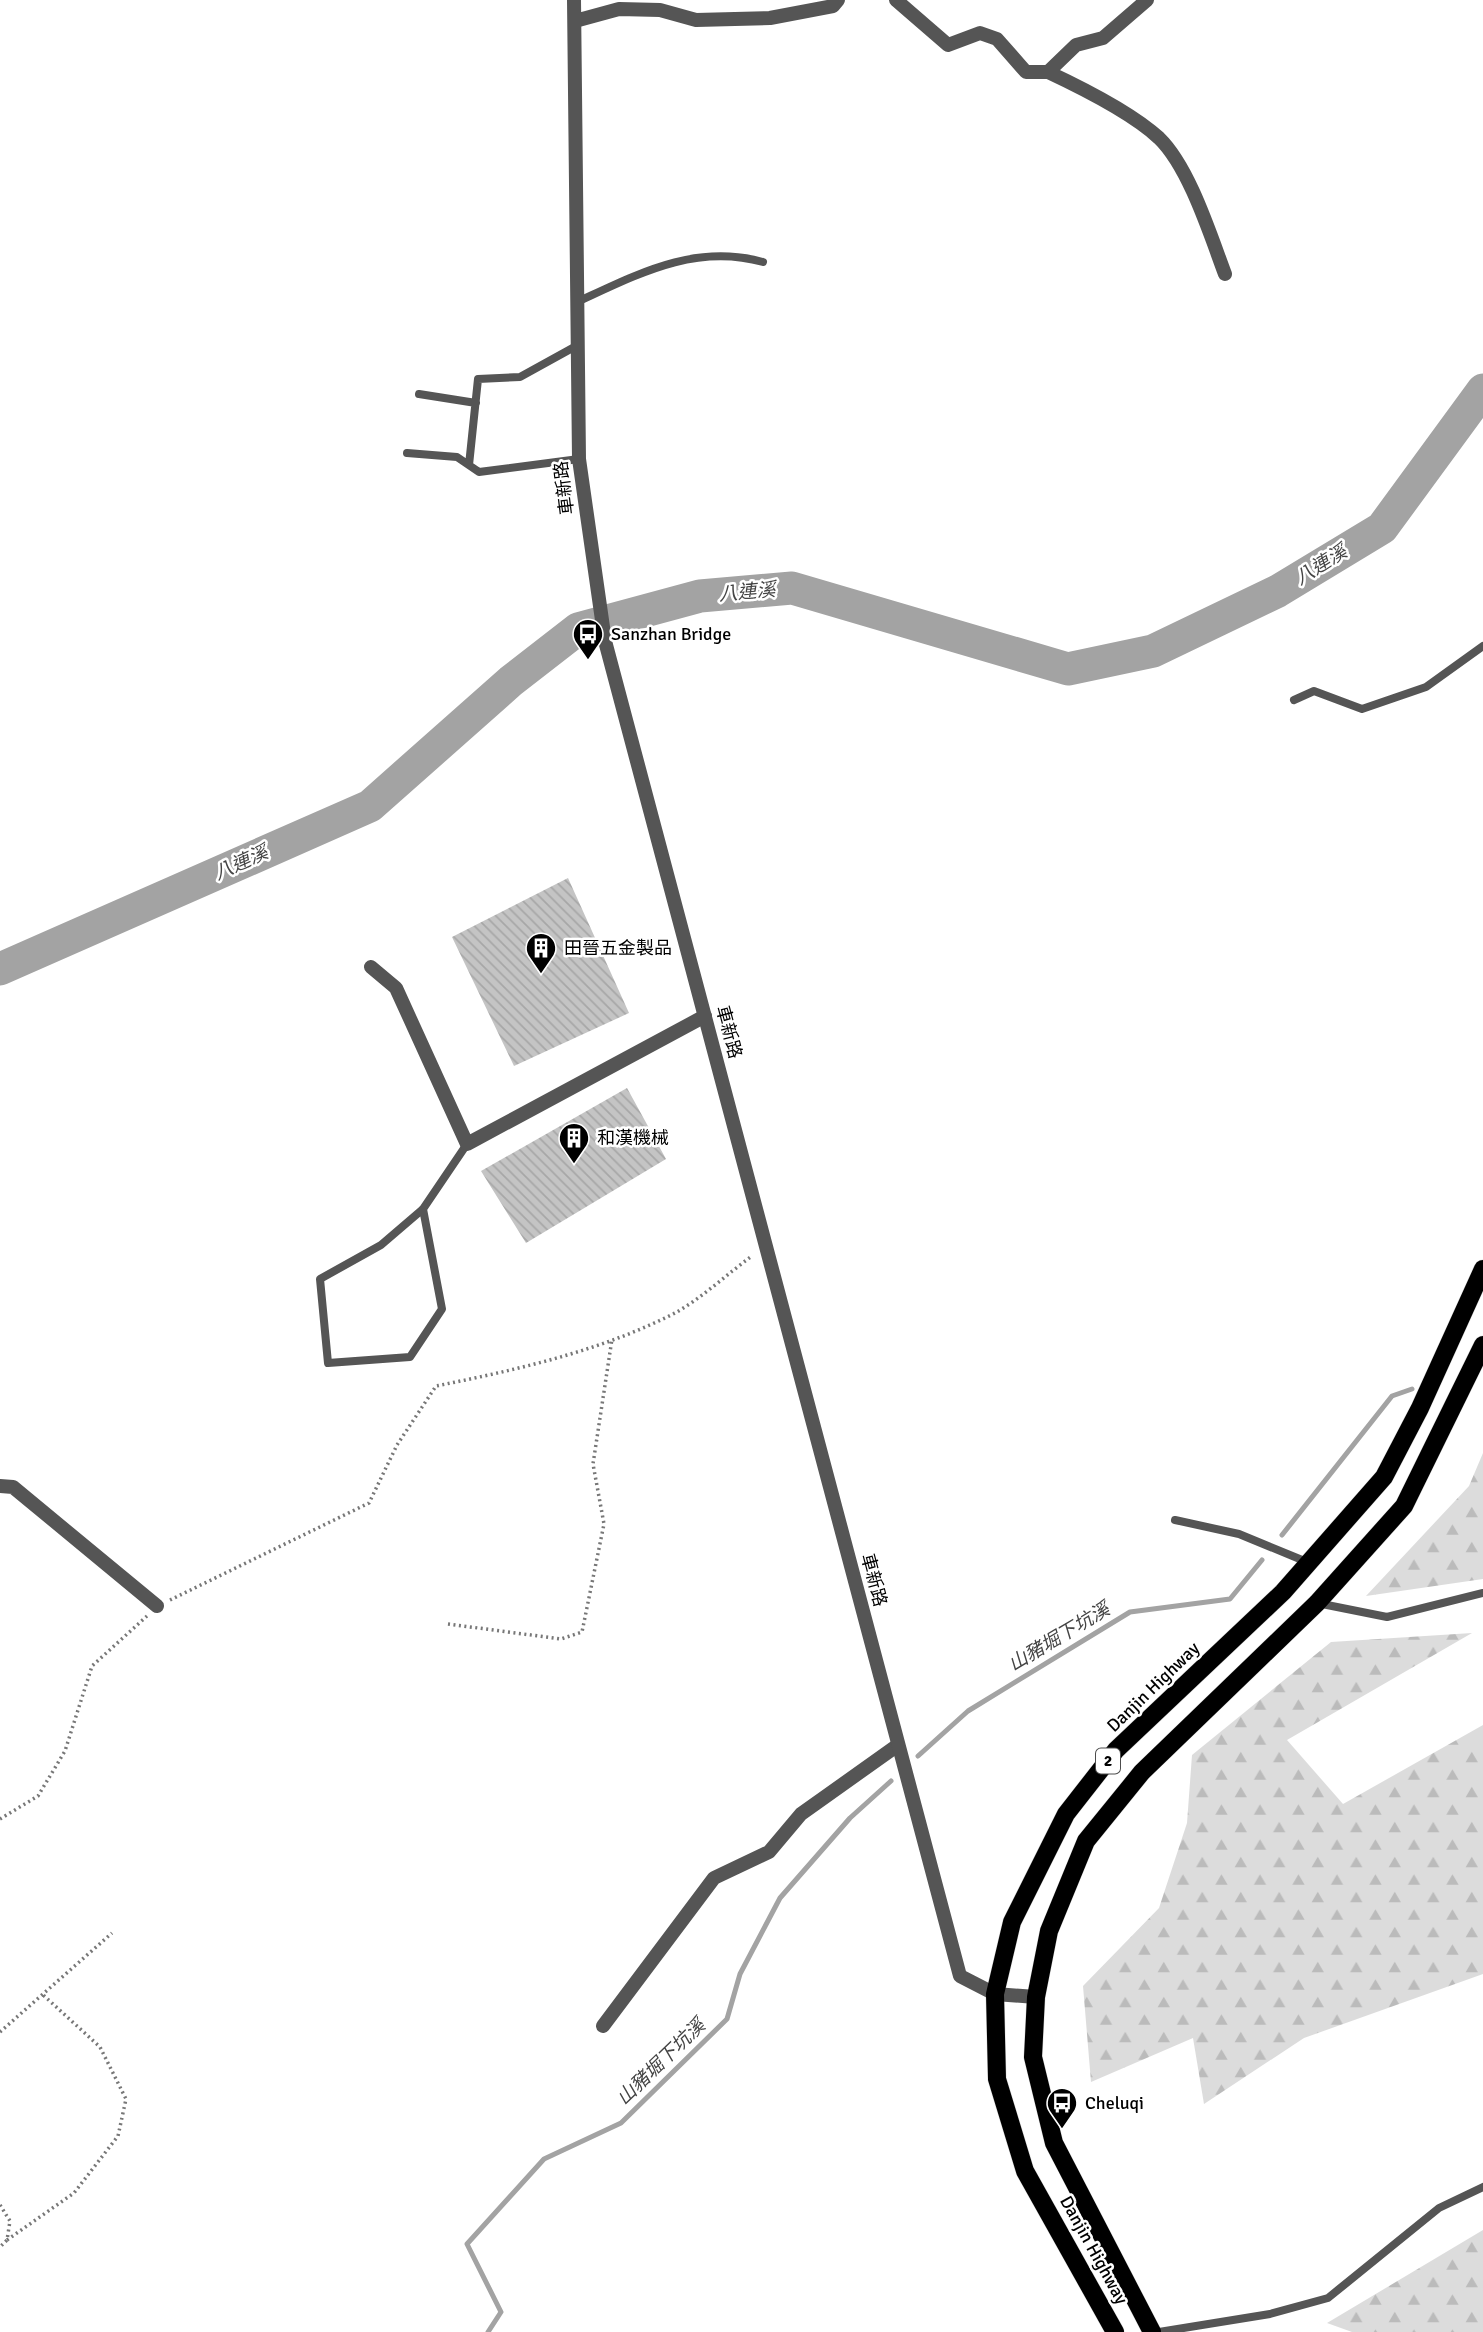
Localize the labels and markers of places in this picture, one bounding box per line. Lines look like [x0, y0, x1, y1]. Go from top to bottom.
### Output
bus stop icon: Sanzhan Bridge [571, 617, 605, 661]
place label: Sanzhan Bridge [611, 623, 731, 645]
building icon: 田晉五金製品 [524, 931, 558, 975]
place label: 田晉五金製品 [564, 937, 672, 959]
building icon: 和漢機械 [557, 1121, 591, 1165]
place label: 和漢機械 [597, 1127, 669, 1149]
bus stop icon: Cheluqi [1045, 2086, 1079, 2130]
place label: Cheluqi [1085, 2092, 1144, 2114]

